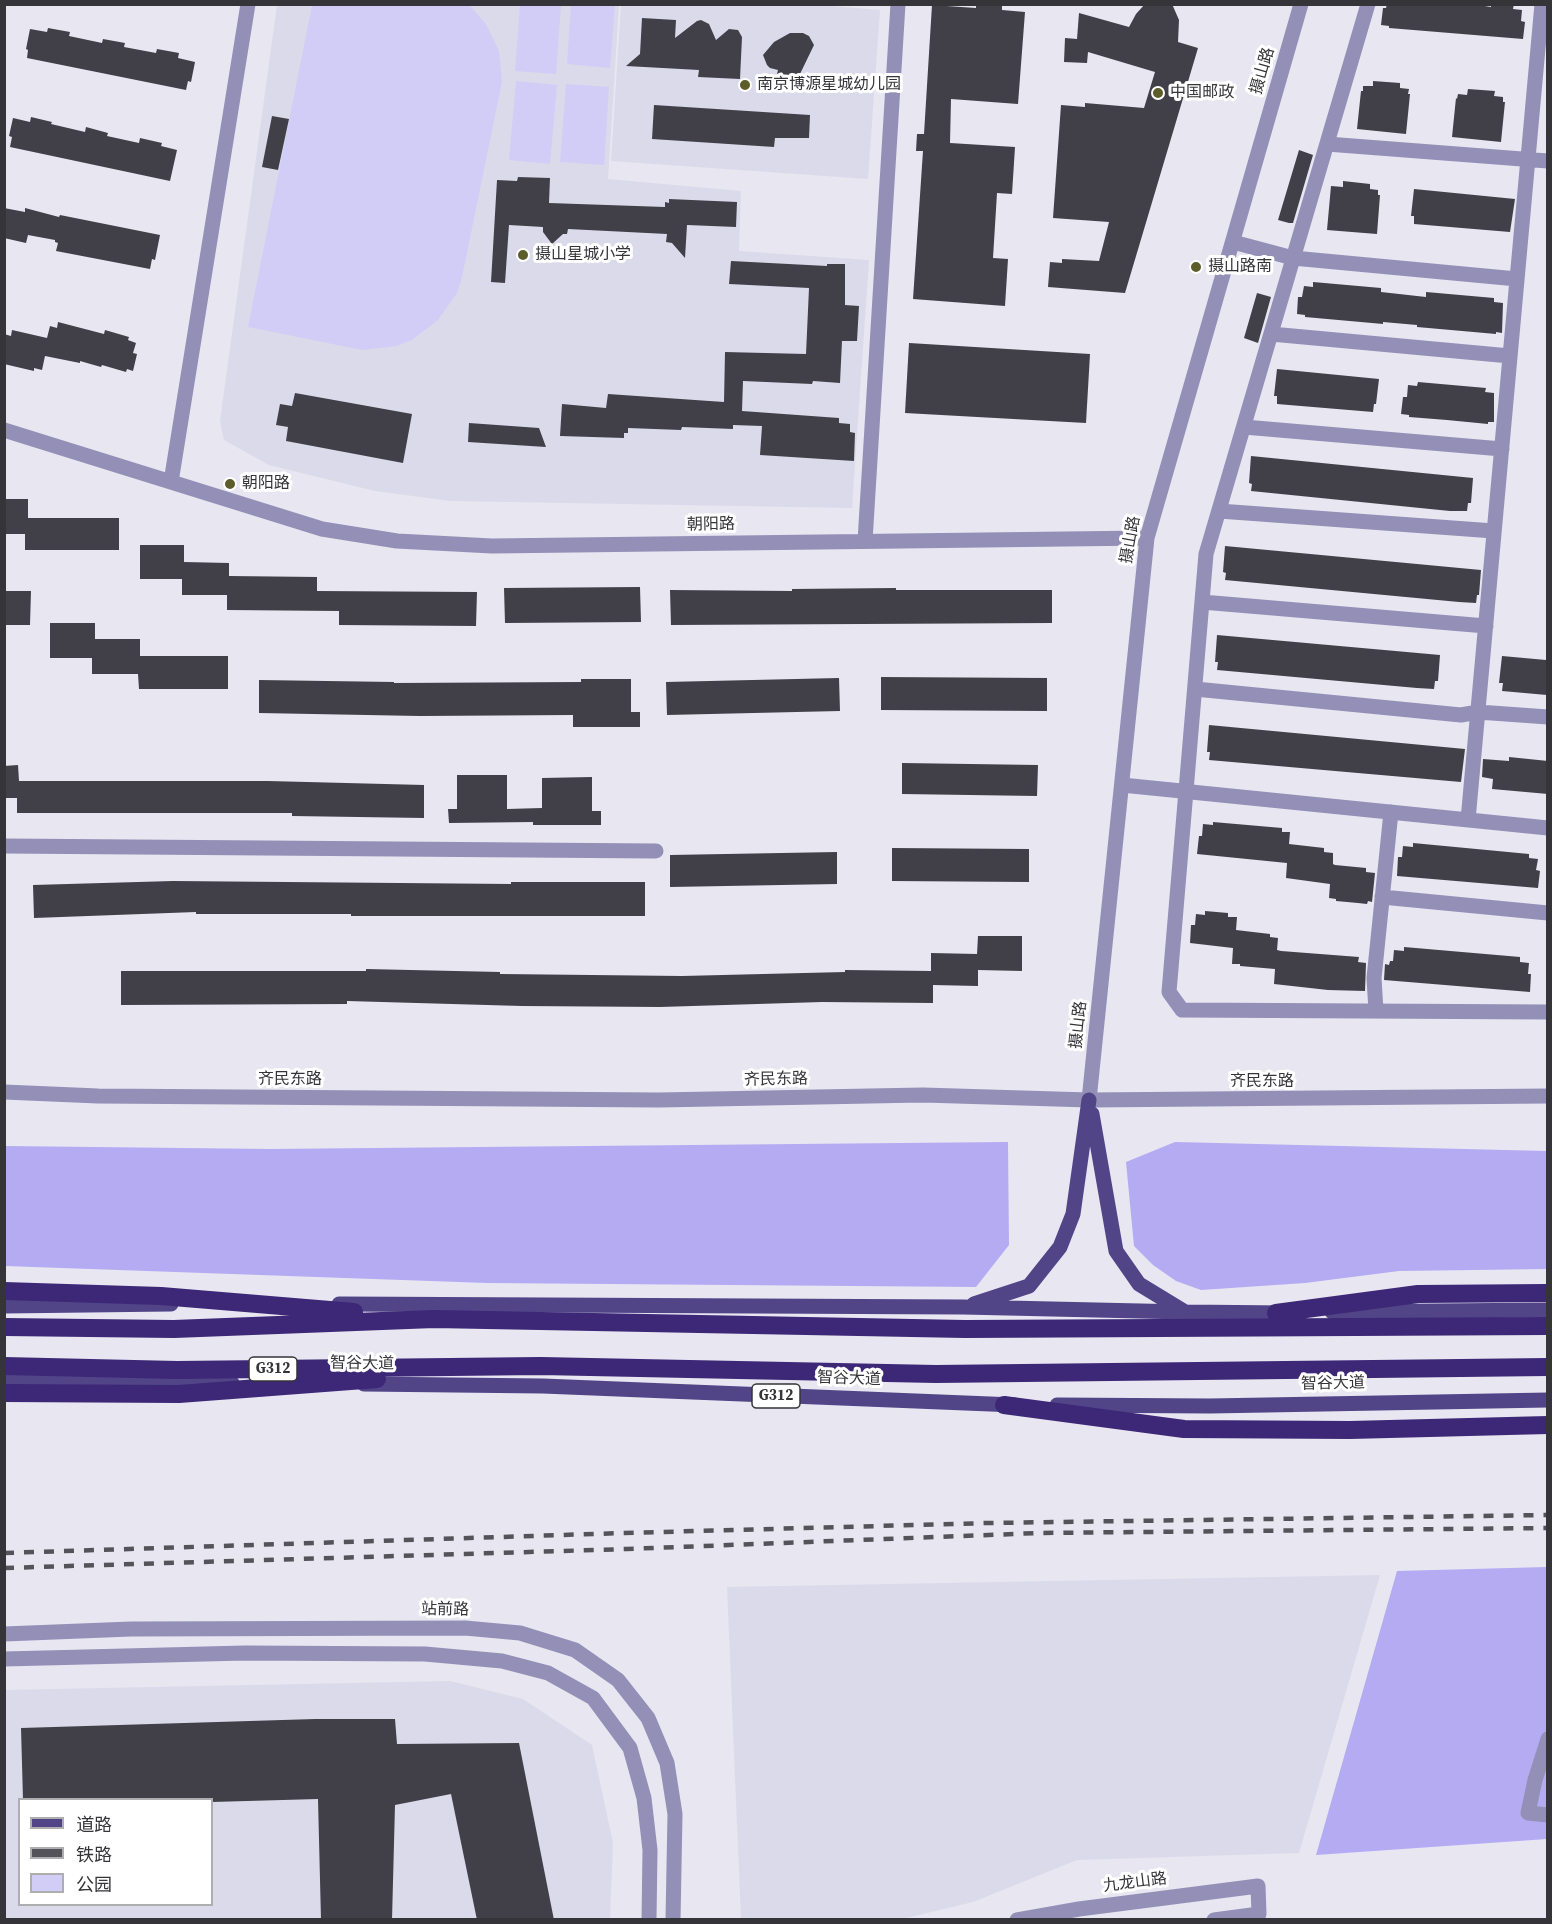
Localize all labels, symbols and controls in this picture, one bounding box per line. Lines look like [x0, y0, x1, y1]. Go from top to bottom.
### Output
street label: 摄山路 [1247, 45, 1279, 97]
place label: 南京博源星城幼儿园 [757, 75, 901, 95]
marker: 南京博源星城幼儿园 [738, 78, 752, 92]
place label: 中国邮政 [1170, 83, 1234, 103]
marker: 中国邮政 [1151, 86, 1165, 100]
place label: 摄山星城小学 [535, 245, 631, 265]
marker: 摄山星城小学 [516, 248, 530, 262]
place label: 摄山路南 [1208, 257, 1272, 277]
marker: 摄山路南 [1189, 260, 1203, 274]
place label: 朝阳路 [242, 474, 290, 494]
marker: 朝阳路 [223, 477, 237, 491]
street label: 朝阳路 [687, 515, 735, 535]
street label: 摄山路 [1117, 515, 1145, 565]
street label: 摄山路 [1067, 1000, 1091, 1050]
street label: 齐民东路 [258, 1070, 322, 1090]
street label: 齐民东路 [744, 1070, 808, 1090]
street label: 齐民东路 [1230, 1072, 1294, 1092]
street label: 智谷大道 [330, 1354, 394, 1374]
road number: G312 [249, 1357, 297, 1381]
street label: 智谷大道 [817, 1368, 881, 1390]
street label: 智谷大道 [1301, 1374, 1365, 1394]
road number: G312 [752, 1384, 800, 1408]
street label: 站前路 [421, 1600, 469, 1620]
legend [18, 1798, 213, 1906]
text: 道路 [76, 1812, 112, 1837]
text: 铁路 [76, 1842, 112, 1867]
street label: 九龙山路 [1102, 1870, 1168, 1896]
text: 公园 [76, 1872, 112, 1897]

